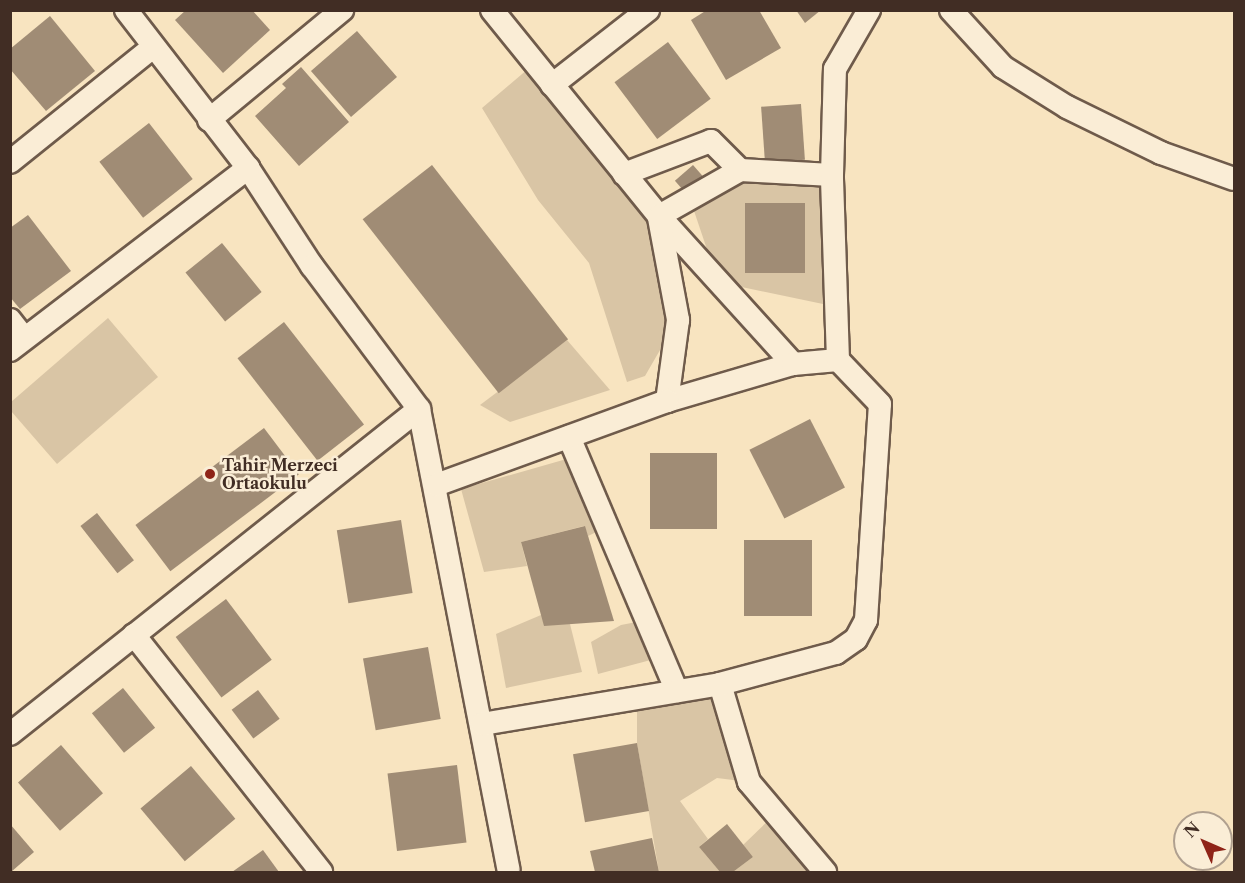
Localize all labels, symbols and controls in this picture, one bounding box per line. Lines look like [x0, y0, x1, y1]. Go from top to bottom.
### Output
place label: Tahir Merzeci Ortaokulu [222, 455, 338, 493]
marker: Tahir Merzeci Ortaokulu [203, 467, 217, 481]
north arrow [1173, 811, 1233, 871]
text: N [1180, 818, 1204, 842]

